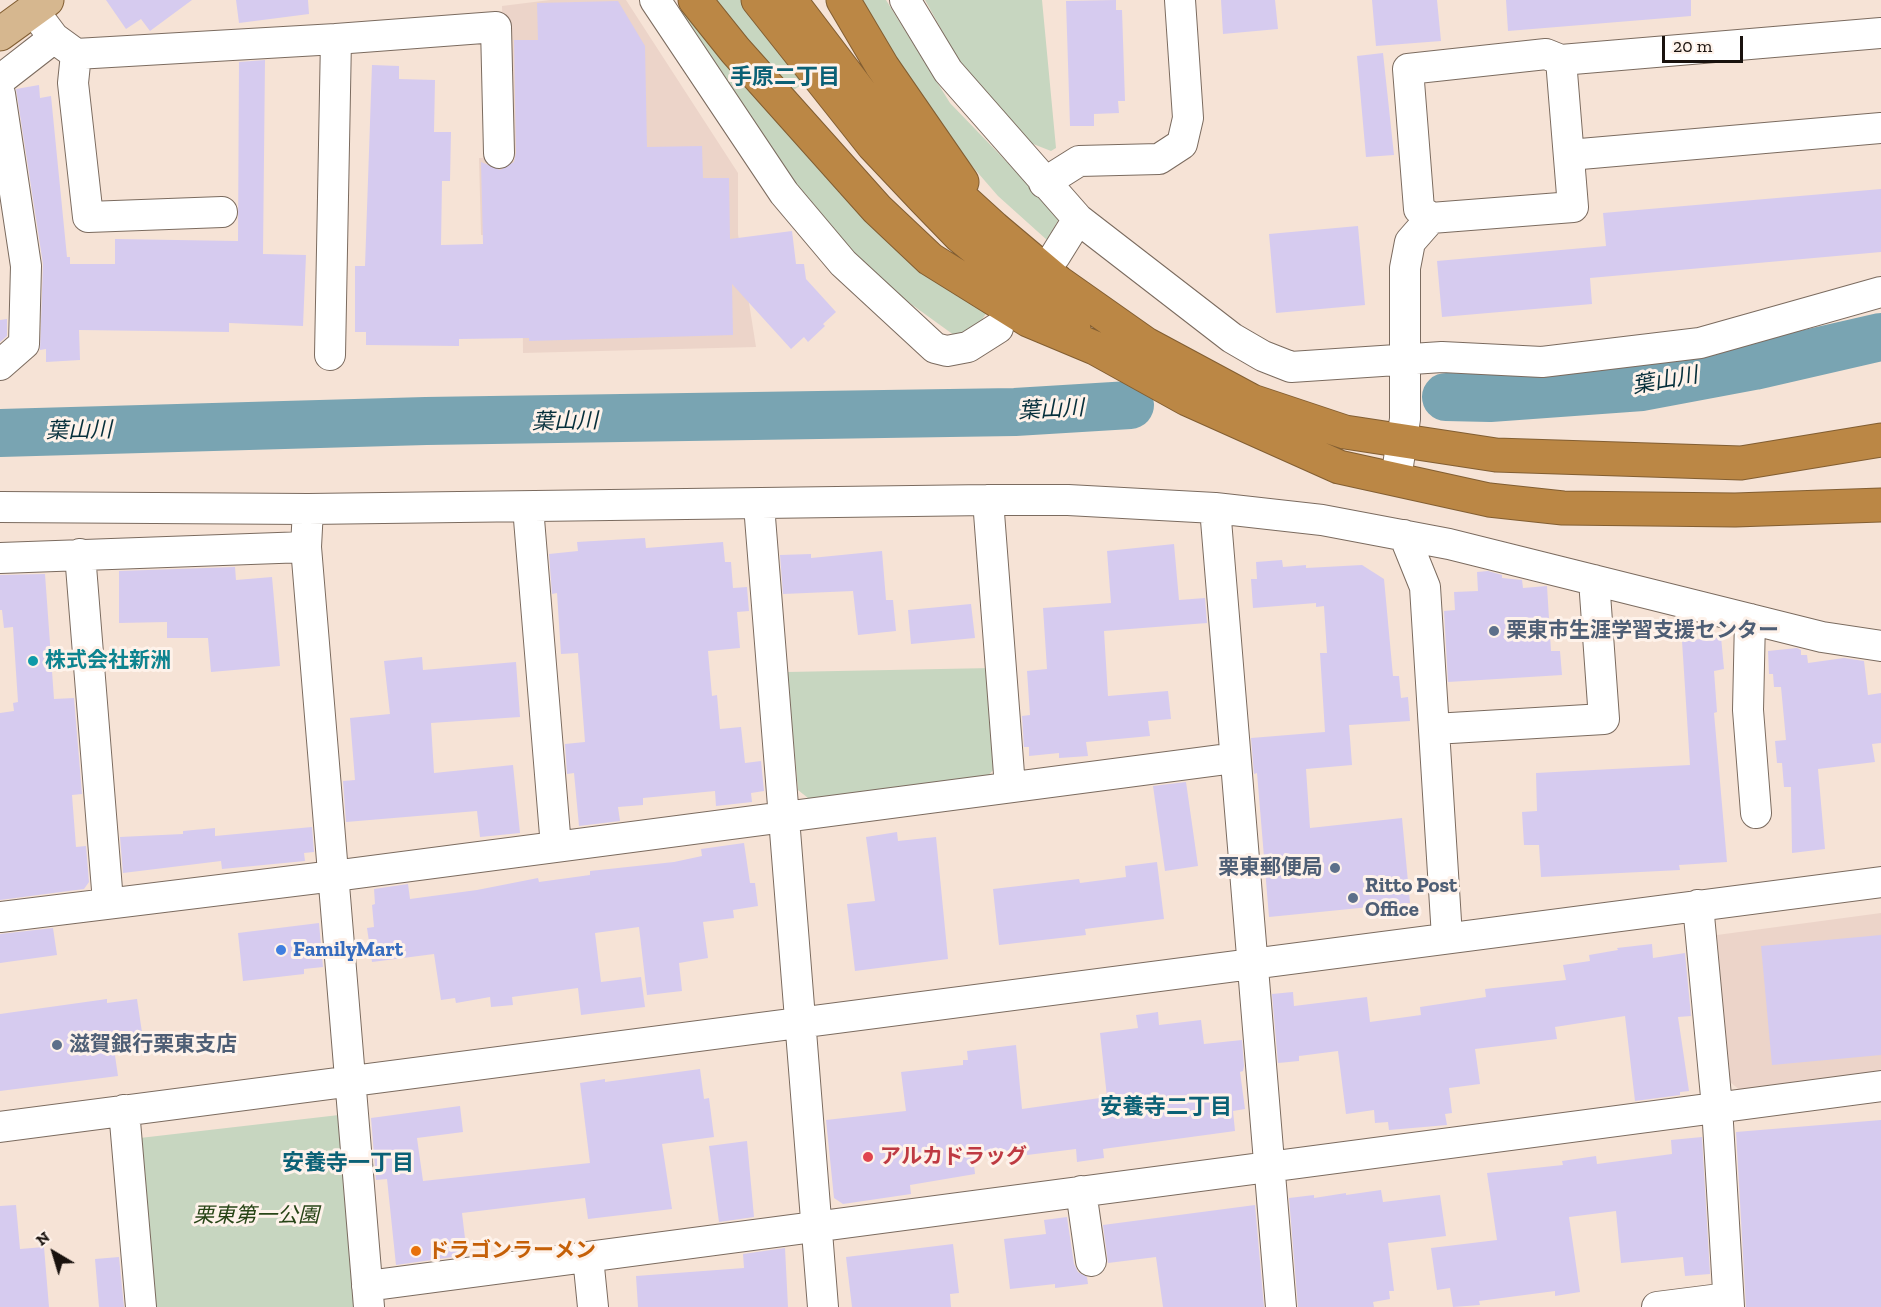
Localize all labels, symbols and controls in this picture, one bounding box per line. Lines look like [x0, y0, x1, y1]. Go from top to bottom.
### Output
scale bar [1665, 24, 1746, 62]
text: 20 m [1673, 35, 1712, 57]
district label: 手原二丁目 [730, 65, 840, 91]
water label: 葉山川 [1630, 362, 1700, 400]
water label: 葉山川 [1017, 395, 1085, 425]
water label: 葉山川 [532, 408, 598, 436]
water label: 葉山川 [46, 417, 112, 445]
place label: 栗東市生涯学習支援センター [1506, 618, 1779, 644]
marker: 栗東市生涯学習支援センター [1487, 624, 1501, 638]
place label: 株式会社新洲 [45, 648, 171, 674]
marker: 株式会社新洲 [26, 654, 40, 668]
place label: 栗東郵便局 [1218, 855, 1323, 881]
marker: 栗東郵便局 [1328, 861, 1342, 875]
place label: Ritto Post Office [1365, 873, 1457, 923]
marker: Ritto Post Office [1346, 891, 1360, 905]
place label: FamilyMart [293, 937, 403, 963]
marker: FamilyMart [274, 943, 288, 957]
place label: 滋賀銀行栗東支店 [69, 1032, 237, 1058]
marker: 滋賀銀行栗東支店 [50, 1038, 64, 1052]
district label: 安養寺二丁目 [1100, 1095, 1232, 1121]
place label: アルカドラッグ [880, 1144, 1027, 1170]
marker: アルカドラッグ [861, 1150, 875, 1164]
district label: 安養寺一丁目 [282, 1151, 414, 1177]
park label: 栗東第一公園 [193, 1203, 319, 1229]
north arrow [24, 1223, 84, 1283]
text: N [32, 1227, 53, 1250]
place label: ドラゴンラーメン [428, 1238, 596, 1264]
marker: ドラゴンラーメン [409, 1244, 423, 1258]

